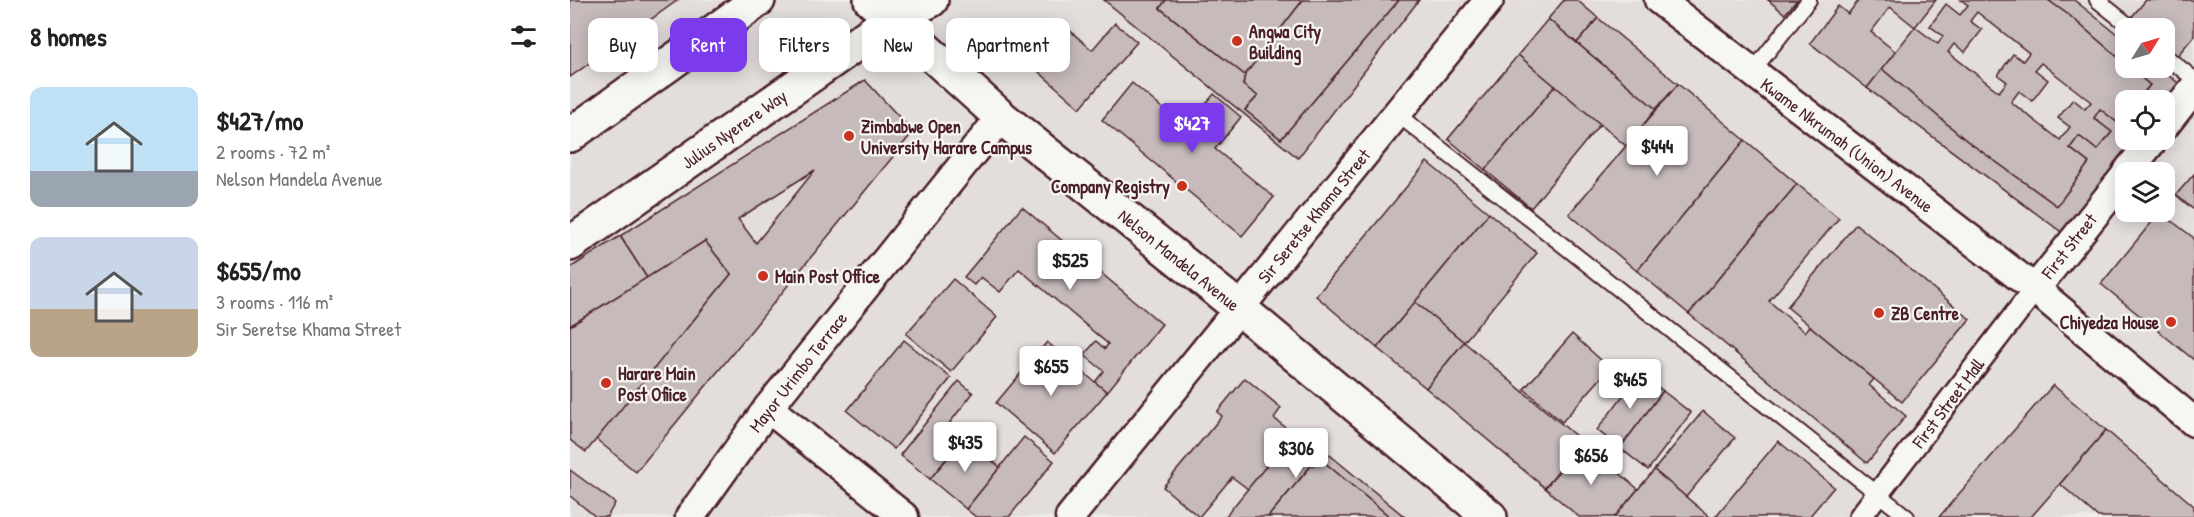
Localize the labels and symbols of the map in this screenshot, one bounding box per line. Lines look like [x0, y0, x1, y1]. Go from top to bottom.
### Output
north arrow [2115, 18, 2175, 78]
place label: Angwa City Building [1249, 19, 1322, 66]
marker: Angwa City Building [1230, 34, 1244, 48]
street label: Kwame Nkrumah (Union) Avenue [1755, 72, 1939, 218]
street label: Julius Nyerere Way [676, 83, 792, 175]
pin: $427 [1156, 103, 1228, 154]
place label: Zimbabwe Open University Harare Campus [861, 114, 1032, 161]
pin: $444 [1621, 126, 1693, 177]
marker: Zimbabwe Open University Harare Campus [842, 129, 856, 143]
street label: Sir Seretse Khama Street [1252, 143, 1377, 289]
place label: Company Registry [1051, 174, 1170, 200]
marker: Company Registry [1175, 179, 1189, 193]
street label: Nelson Mandela Avenue [1113, 203, 1245, 317]
street label: First Street [2035, 207, 2103, 285]
pin: $525 [1034, 240, 1106, 291]
place label: Main Post Office [775, 264, 881, 289]
marker: Main Post Office [756, 269, 770, 283]
place label: ZB Centre [1891, 301, 1960, 326]
marker: ZB Centre [1872, 306, 1886, 320]
street label: Mayor Urimbo Terrace [743, 307, 853, 437]
place label: Chiyedza House [2060, 310, 2160, 336]
marker: Chiyedza House [2164, 315, 2178, 329]
pin: $655 [1015, 346, 1087, 397]
street label: First Street Mall [1905, 353, 1990, 454]
pin: $465 [1594, 359, 1666, 410]
place label: Harare Main Post Ofiice [618, 361, 696, 407]
marker: Harare Main Post Ofiice [599, 376, 613, 390]
pin: $435 [929, 422, 1001, 473]
pin: $306 [1260, 428, 1332, 479]
pin: $656 [1555, 435, 1627, 486]

